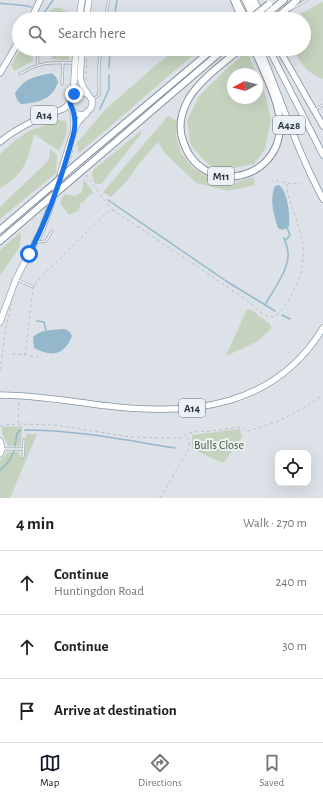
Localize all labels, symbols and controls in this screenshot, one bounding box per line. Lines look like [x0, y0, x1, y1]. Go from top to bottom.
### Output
search box [12, 12, 311, 56]
icon: search [26, 23, 48, 45]
text: Search here [58, 26, 126, 41]
north arrow [227, 68, 263, 104]
route end [65, 85, 83, 103]
road number: A14 [31, 106, 57, 124]
road number: A428 [273, 116, 305, 134]
road number: M11 [208, 167, 234, 185]
route start [20, 245, 38, 263]
road number: A14 [179, 399, 205, 417]
park label: Bulls Close [194, 439, 244, 451]
map controls [275, 450, 311, 486]
button: locate [275, 450, 311, 486]
text: 4 min [16, 515, 54, 532]
text: Walk · 270 m [243, 517, 307, 530]
text: Continue [54, 567, 109, 582]
icon: ahead [16, 572, 38, 594]
text: 240 m [275, 576, 307, 589]
text: Huntingdon Road [54, 585, 144, 598]
icon: ahead [16, 636, 38, 658]
text: Continue [54, 639, 109, 654]
text: 30 m [282, 640, 307, 653]
icon: arrive [16, 700, 38, 722]
text: Arrive at destination [54, 703, 177, 718]
tab: Map [39, 752, 61, 789]
tab: Directions [138, 752, 182, 789]
tab: Saved [259, 752, 284, 789]

